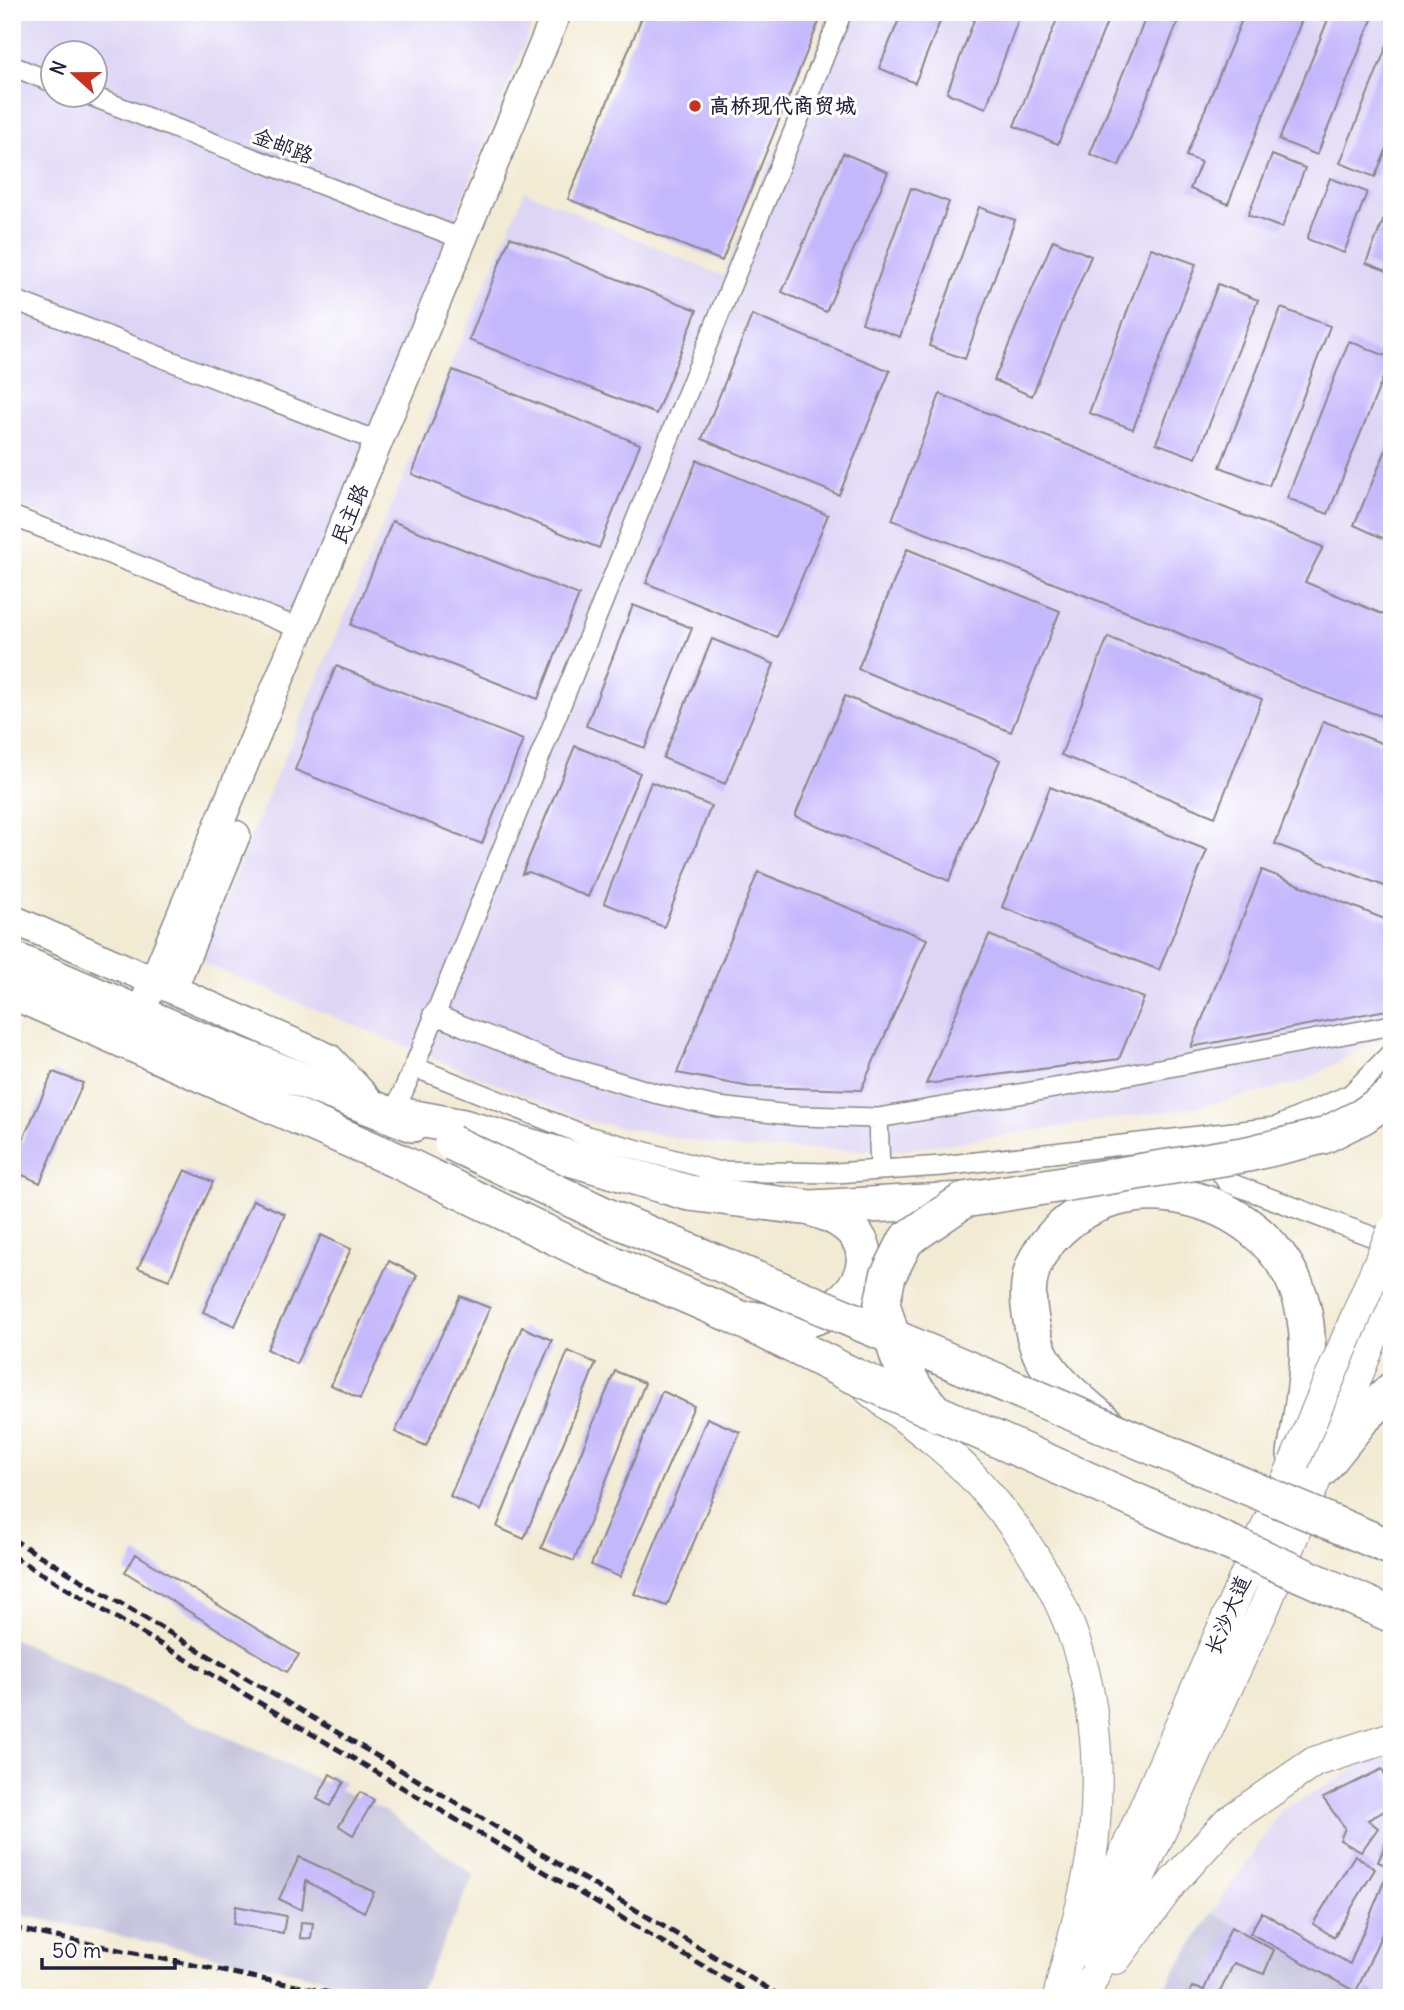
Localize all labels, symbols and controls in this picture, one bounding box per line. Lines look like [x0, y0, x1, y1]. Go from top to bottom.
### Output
north arrow [38, 38, 108, 108]
text: N [45, 57, 72, 78]
place label: 高桥现代商贸城 [709, 92, 856, 119]
marker: 高桥现代商贸城 [687, 98, 703, 114]
street label: 金邮路 [249, 122, 317, 169]
street label: 民主路 [325, 480, 374, 548]
street label: 长沙大道 [1199, 1571, 1256, 1659]
scale bar [42, 1926, 175, 1970]
text: 50 m [52, 1937, 101, 1964]

